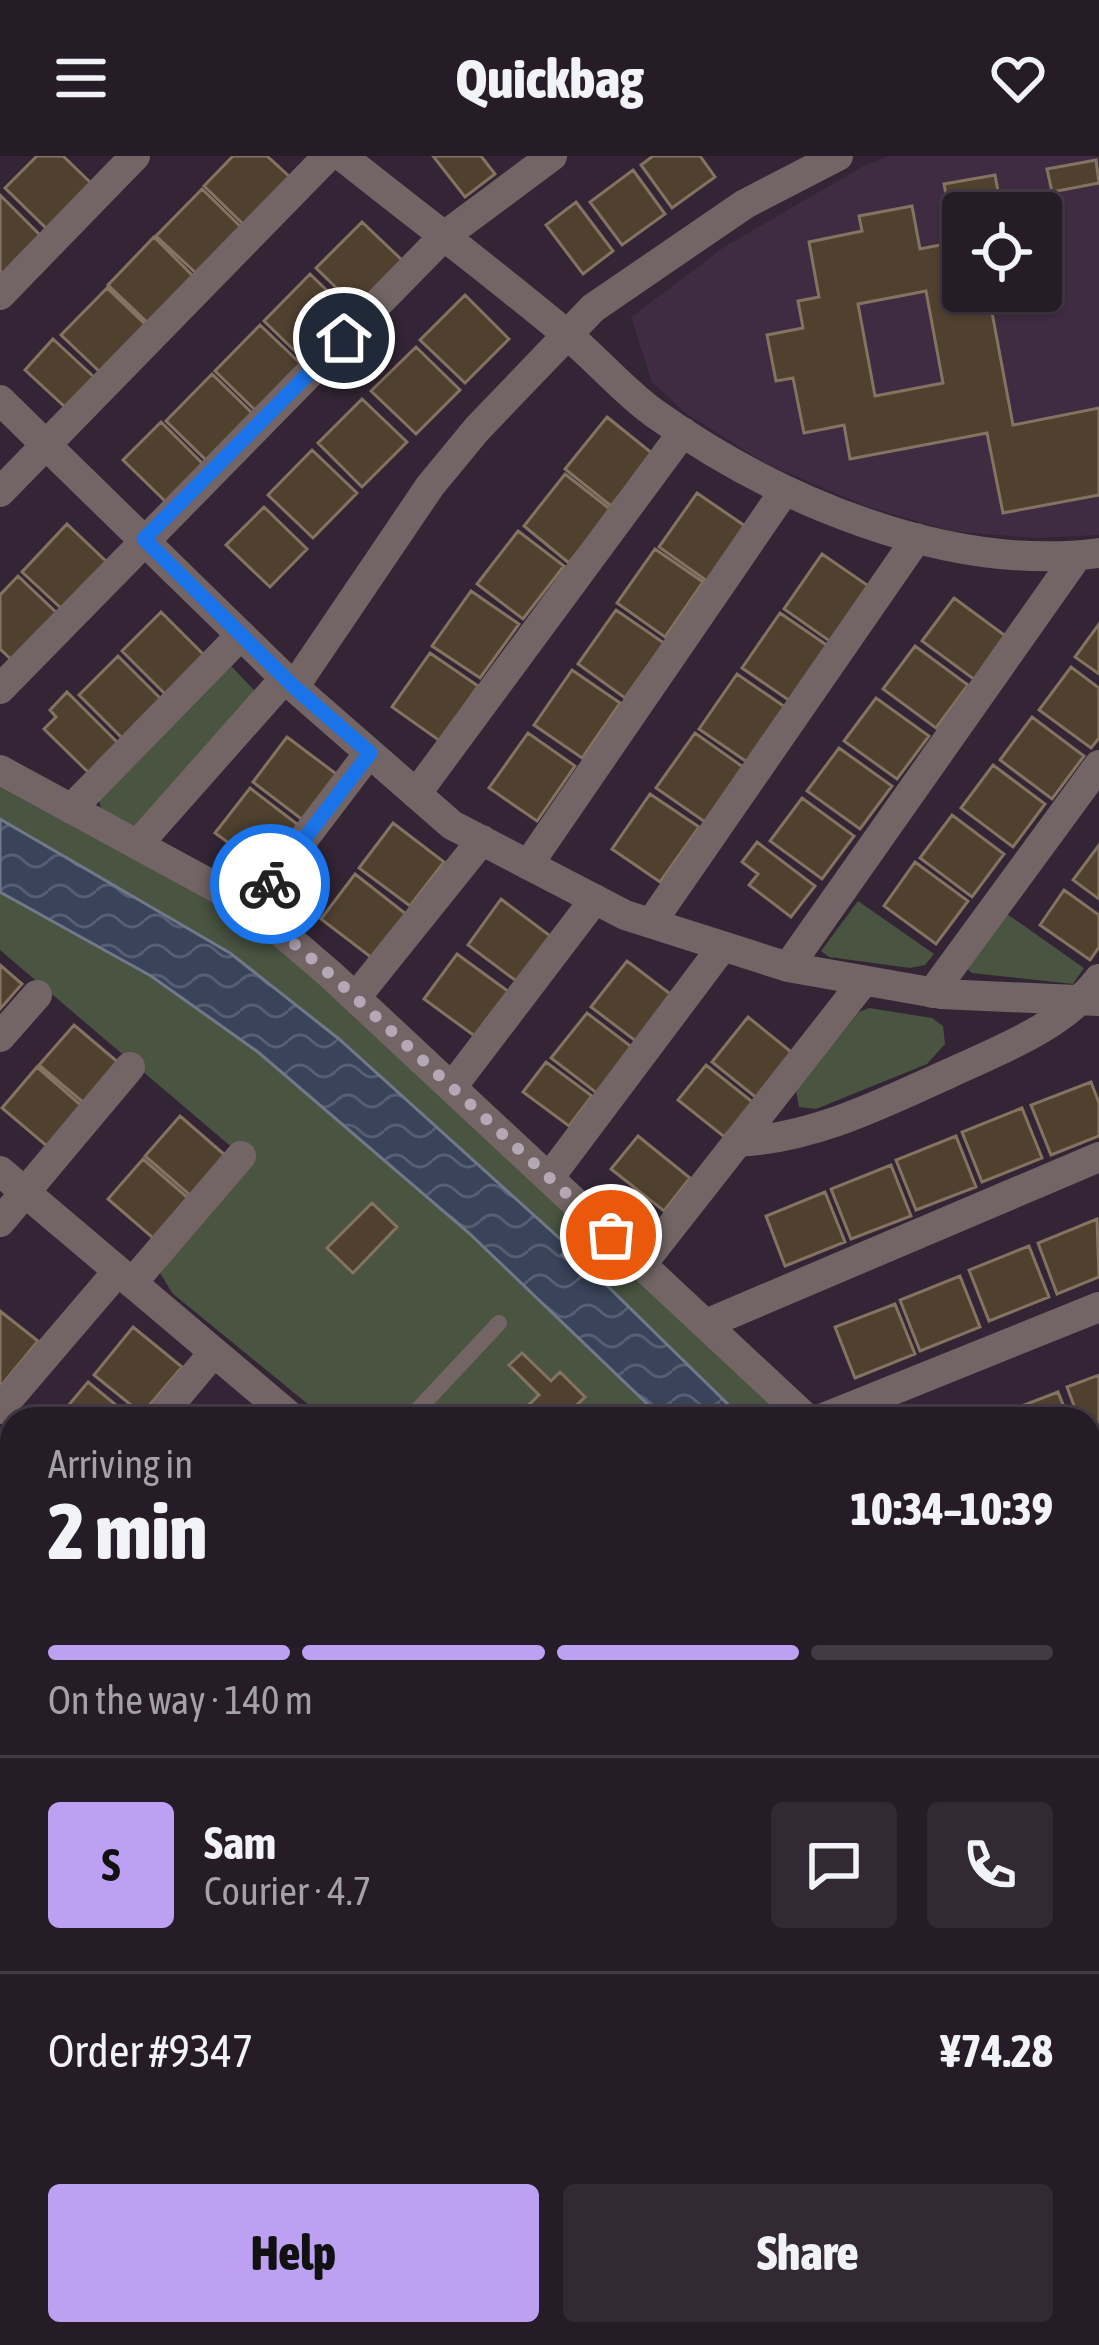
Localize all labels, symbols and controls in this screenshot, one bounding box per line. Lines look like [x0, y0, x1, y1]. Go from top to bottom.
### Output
icon: menu [48, 45, 114, 111]
icon: heart [985, 45, 1051, 111]
text: Quickbag [456, 48, 643, 109]
map controls [942, 192, 1062, 312]
button: locate [942, 192, 1062, 312]
pin [293, 287, 395, 389]
icon: home [311, 305, 377, 371]
courier [210, 824, 330, 944]
icon: bike [237, 851, 303, 917]
pin [560, 1184, 662, 1286]
icon: bag [578, 1202, 644, 1268]
text: Arriving in [48, 1442, 193, 1486]
text: 10:34–10:39 [850, 1483, 1053, 1535]
text: 2 min [48, 1486, 207, 1576]
text: On the way · 140 m [48, 1678, 313, 1722]
button: chat [771, 1802, 897, 1928]
button: phone [927, 1802, 1053, 1928]
text: Sam [204, 1817, 276, 1869]
text: S [102, 1839, 120, 1891]
text: Courier · 4.7 [204, 1869, 371, 1913]
text: Order #9347 [48, 2025, 253, 2077]
text: ¥74.28 [940, 2025, 1053, 2077]
button: Help [48, 2184, 539, 2322]
button: Share [563, 2184, 1053, 2322]

